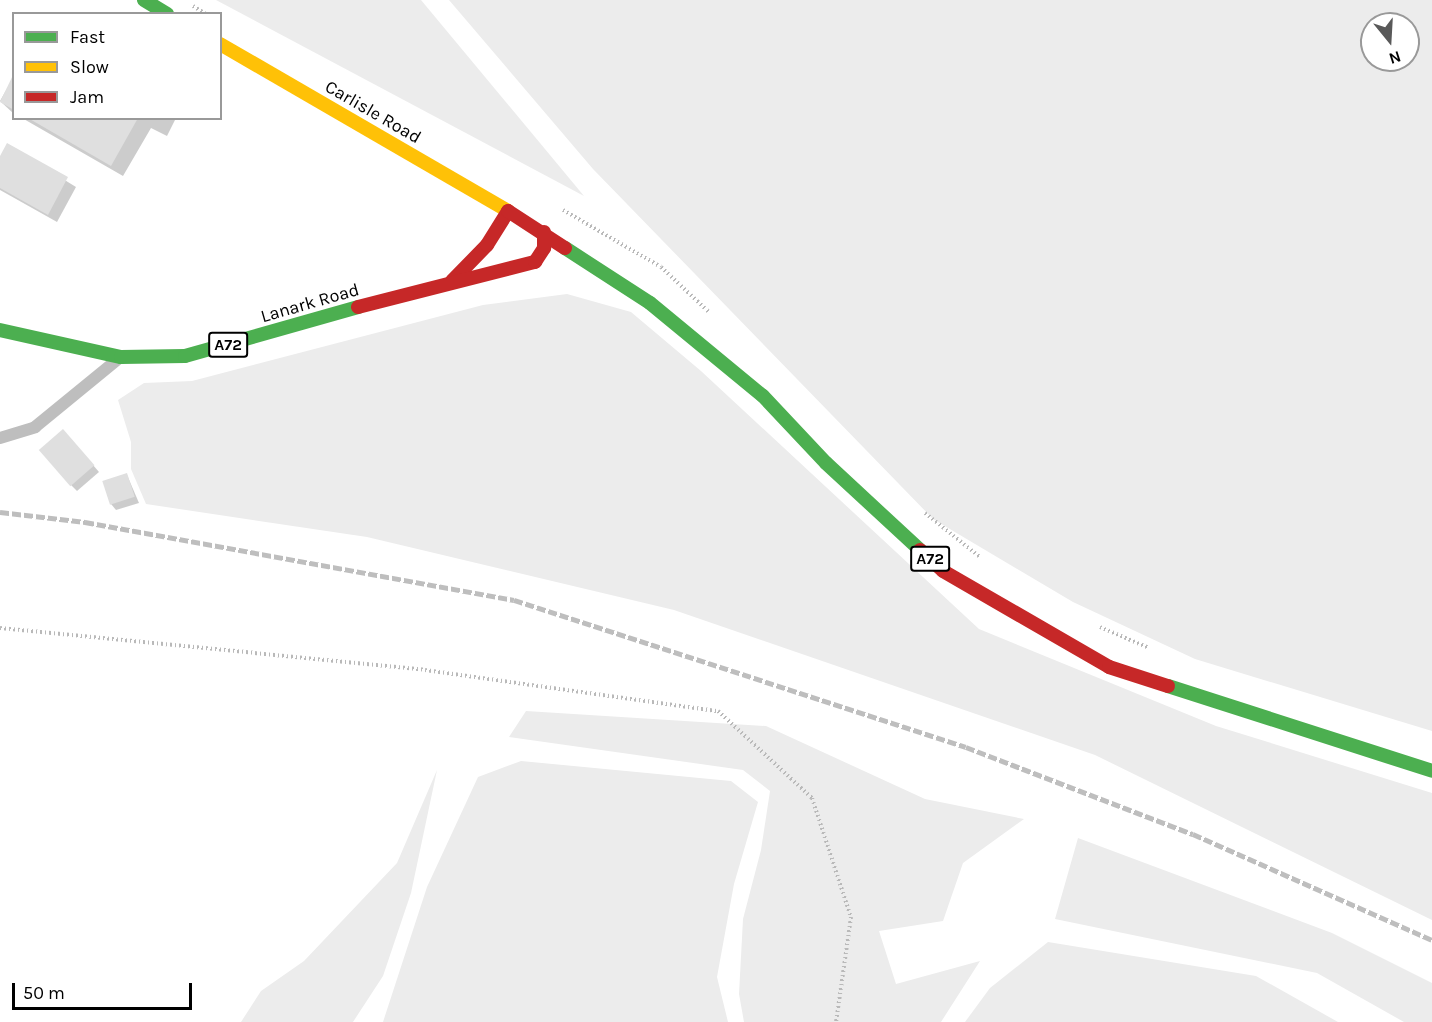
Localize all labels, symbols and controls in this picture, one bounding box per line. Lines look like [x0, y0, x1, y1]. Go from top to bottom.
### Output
legend [12, 12, 222, 120]
north arrow [1360, 12, 1420, 72]
text: Fast [70, 26, 105, 48]
text: N [1387, 47, 1404, 68]
text: Slow [70, 56, 109, 78]
street label: Carlisle Road [321, 76, 425, 148]
text: Jam [70, 86, 104, 108]
street label: Lanark Road [258, 279, 362, 327]
road number: A72 [207, 332, 249, 358]
road number: A72 [909, 546, 951, 572]
scale bar [15, 971, 195, 1009]
text: 50 m [23, 982, 65, 1004]

